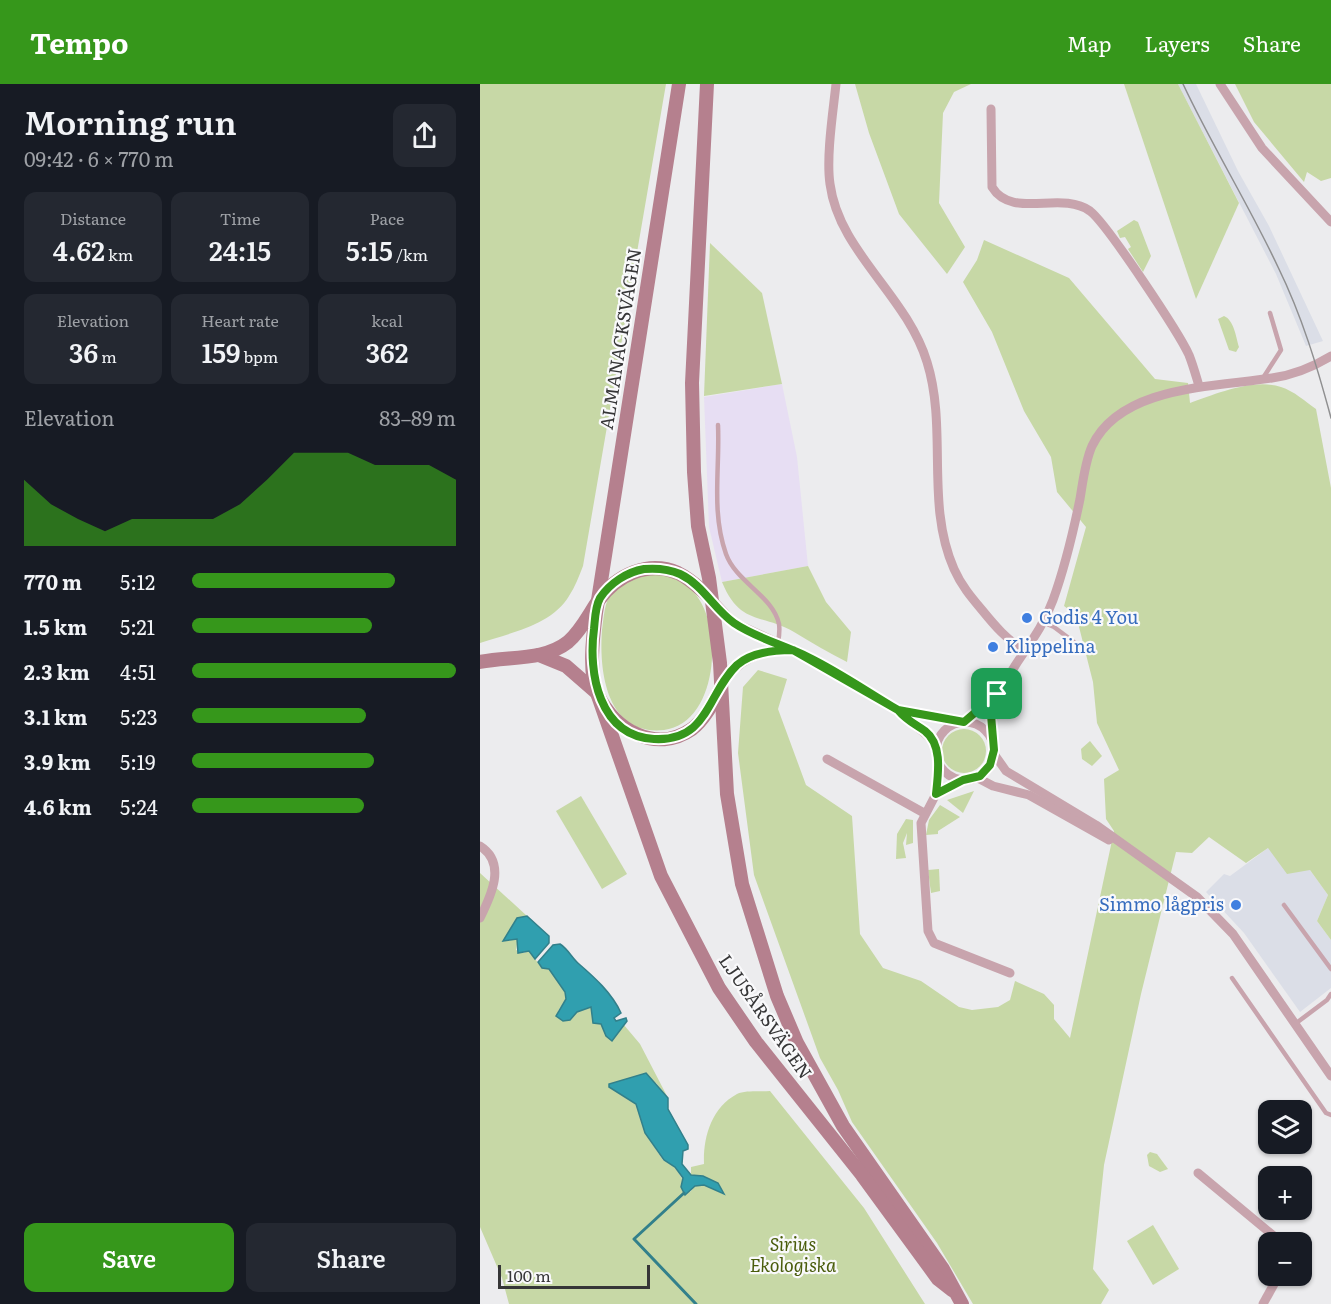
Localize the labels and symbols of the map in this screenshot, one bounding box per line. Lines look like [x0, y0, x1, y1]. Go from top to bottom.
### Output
street label: ALMANACKSVÄGEN [592, 246, 647, 431]
place label: Godis 4 You [1039, 603, 1138, 630]
marker: Godis 4 You [1020, 611, 1034, 625]
place label: Klippelina [1005, 632, 1096, 659]
marker: Klippelina [986, 640, 1000, 654]
pin [971, 668, 1022, 719]
place label: Simmo lågpris [1099, 890, 1224, 917]
marker: Simmo lågpris [1229, 898, 1243, 912]
street label: LJUSÅRSVÄGEN [713, 948, 819, 1084]
park label: Sirius Ekologiska [750, 1230, 837, 1278]
scale bar [498, 1262, 650, 1290]

